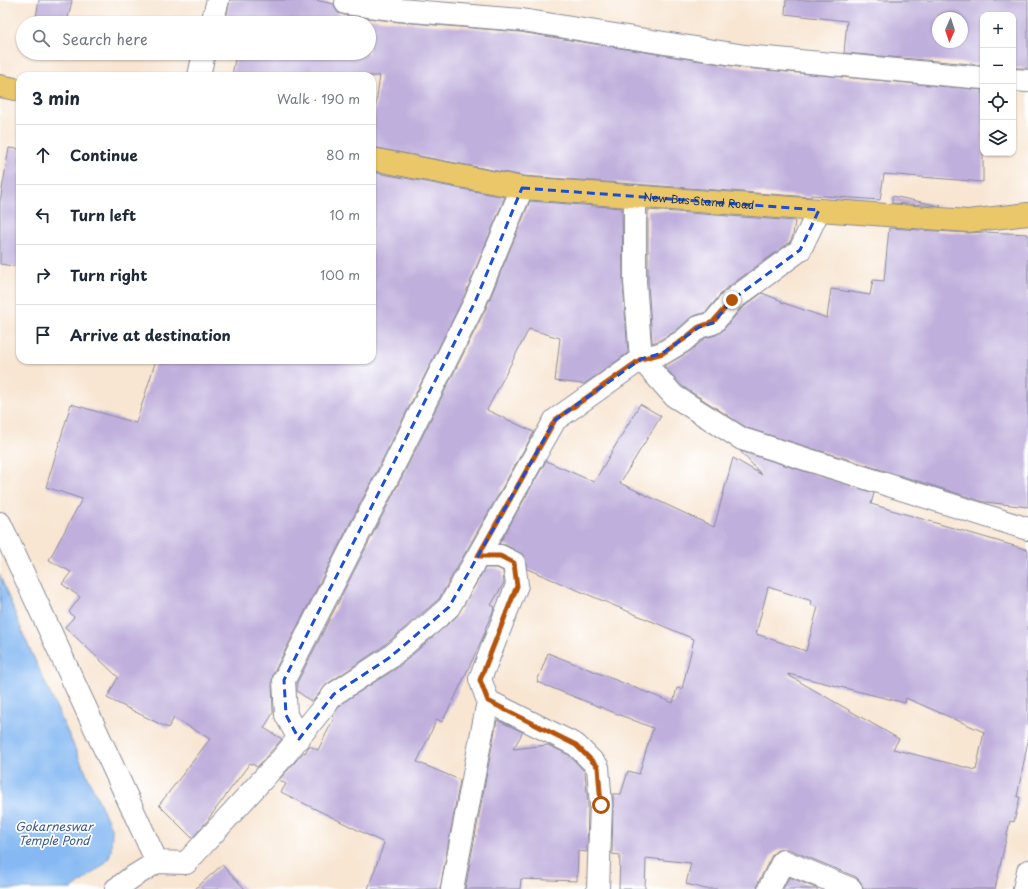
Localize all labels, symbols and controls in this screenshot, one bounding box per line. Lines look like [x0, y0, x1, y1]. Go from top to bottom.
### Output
north arrow [932, 12, 968, 48]
map controls [980, 12, 1016, 156]
button: + [980, 12, 1016, 48]
search box [16, 16, 376, 60]
icon: search [30, 27, 52, 49]
text: Search here [62, 27, 148, 50]
button: − [980, 48, 1016, 84]
button: locate [980, 84, 1016, 120]
text: 3 min [32, 85, 80, 111]
text: Walk · 190 m [277, 89, 360, 108]
button: layers [980, 120, 1016, 156]
text: Continue [70, 143, 138, 166]
icon: ahead [32, 144, 54, 166]
text: 80 m [326, 145, 360, 164]
street label: New Bus Stand Road [643, 188, 755, 213]
text: Turn left [70, 203, 136, 226]
icon: left [32, 204, 54, 226]
text: 10 m [330, 205, 360, 224]
text: Turn right [70, 263, 147, 286]
icon: right [32, 264, 54, 286]
text: 100 m [320, 265, 360, 284]
route end [723, 291, 741, 309]
text: Arrive at destination [70, 323, 231, 346]
icon: arrive [32, 324, 54, 346]
route start [592, 796, 610, 814]
water label: Gokarneswar Temple Pond [15, 817, 94, 849]

